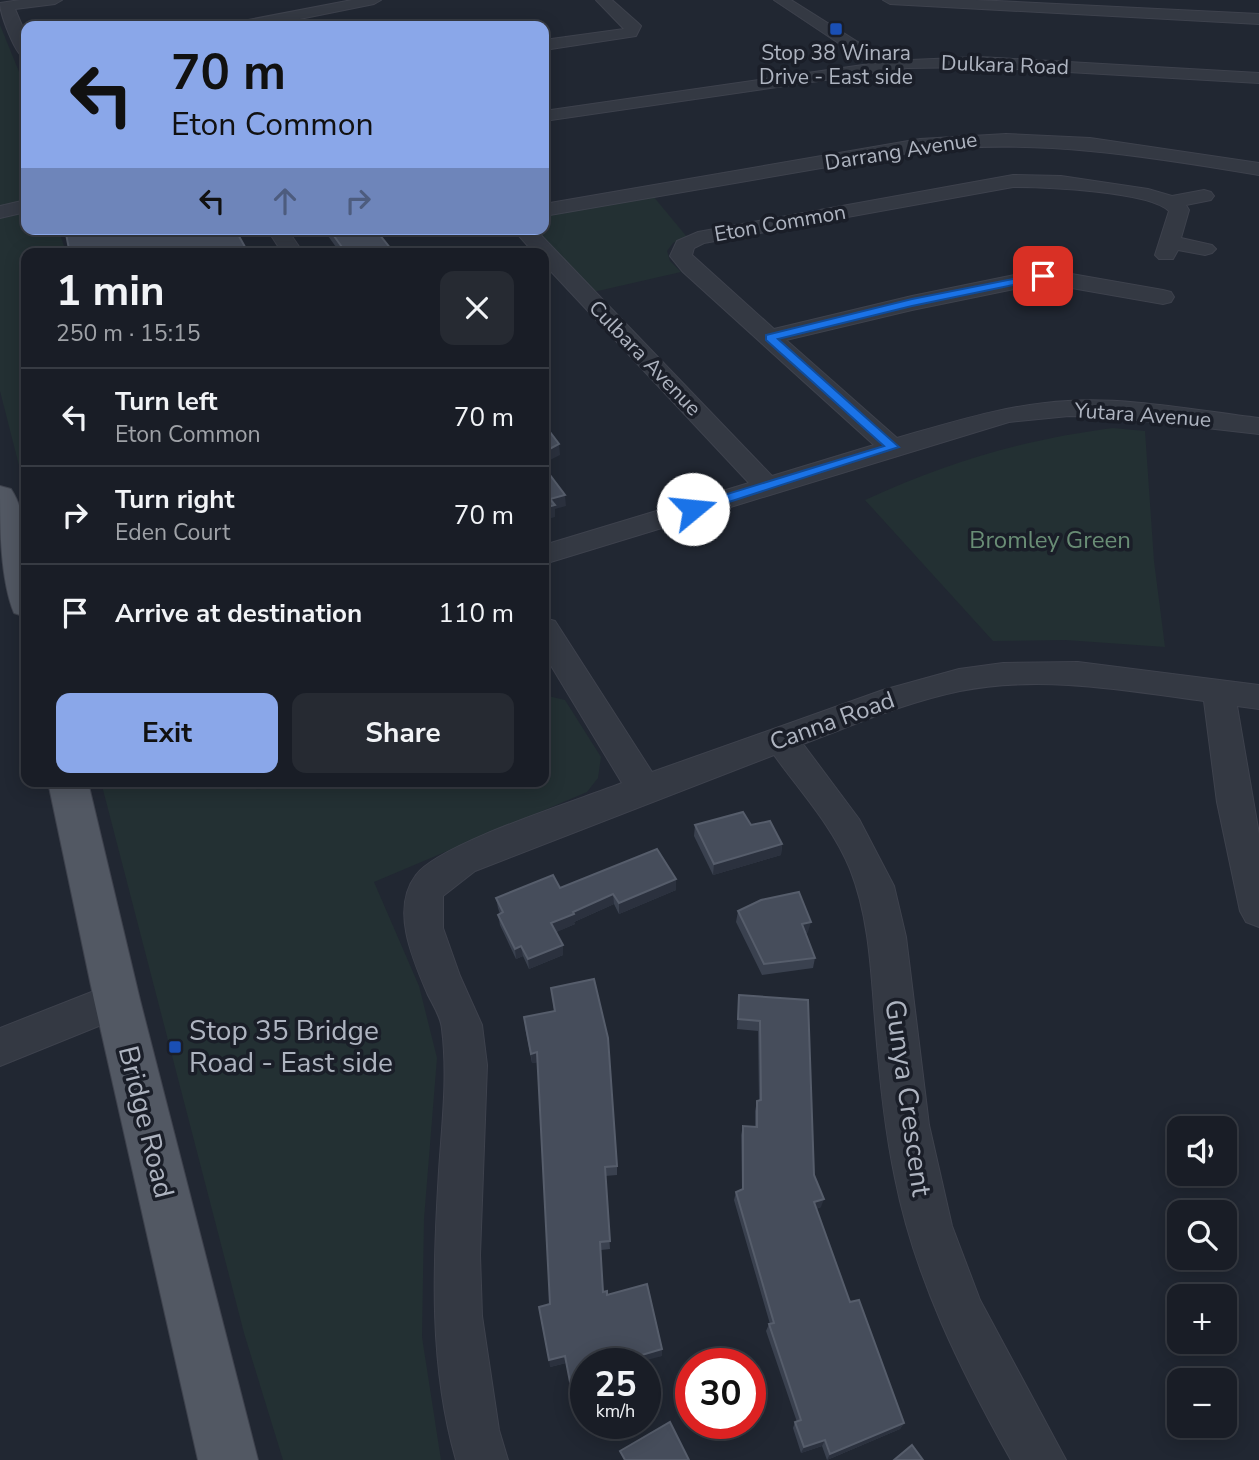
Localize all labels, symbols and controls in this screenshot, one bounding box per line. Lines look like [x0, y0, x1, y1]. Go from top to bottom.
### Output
marker: Stop 38 Winara Drive - East side [828, 21, 844, 37]
text: 70 m [171, 39, 286, 106]
place label: Stop 38 Winara Drive - East side [759, 39, 913, 91]
icon: left [56, 49, 147, 140]
street label: Dulkara Road [941, 49, 1069, 81]
text: Eton Common [171, 103, 374, 146]
street label: Darrang Avenue [823, 125, 979, 177]
icon: left [193, 182, 231, 220]
icon: ahead [266, 182, 304, 220]
icon: right [339, 182, 377, 220]
street label: Eton Common [712, 198, 848, 248]
pin [1013, 246, 1073, 306]
icon: arrive [1024, 257, 1062, 295]
text: 1 min [56, 263, 165, 320]
button: close [440, 271, 514, 345]
street label: Culbara Avenue [583, 294, 707, 422]
text: 250 m · 15:15 [56, 318, 201, 349]
text: Turn left [115, 384, 218, 419]
street label: Yutara Avenue [1073, 396, 1212, 434]
icon: left [56, 398, 94, 436]
text: 70 m [454, 400, 514, 435]
text: Eton Common [115, 419, 261, 450]
position arrow [656, 472, 730, 546]
text: Turn right [115, 482, 234, 517]
icon: right [56, 496, 94, 534]
text: 70 m [454, 498, 514, 533]
text: Eden Court [115, 517, 230, 548]
park label: Bromley Green [969, 524, 1131, 556]
icon: arrive [56, 594, 94, 632]
text: Arrive at destination [115, 596, 362, 631]
text: 110 m [438, 596, 514, 631]
street label: Canna Road [765, 684, 899, 758]
button: Exit [56, 693, 278, 773]
button: Share [292, 693, 514, 773]
street label: Gunya Crescent [875, 997, 941, 1199]
place label: Stop 35 Bridge Road - East side [189, 1012, 393, 1082]
marker: Stop 35 Bridge Road - East side [167, 1039, 183, 1055]
street label: Bridge Road [109, 1042, 183, 1202]
map controls [1167, 1116, 1237, 1438]
button: sound [1167, 1116, 1237, 1186]
button: search [1167, 1200, 1237, 1270]
button: + [1167, 1284, 1237, 1354]
speed limit sign: 30 [675, 1348, 766, 1439]
text: 25 [594, 1361, 637, 1408]
button: − [1167, 1368, 1237, 1438]
text: km/h [596, 1399, 635, 1423]

